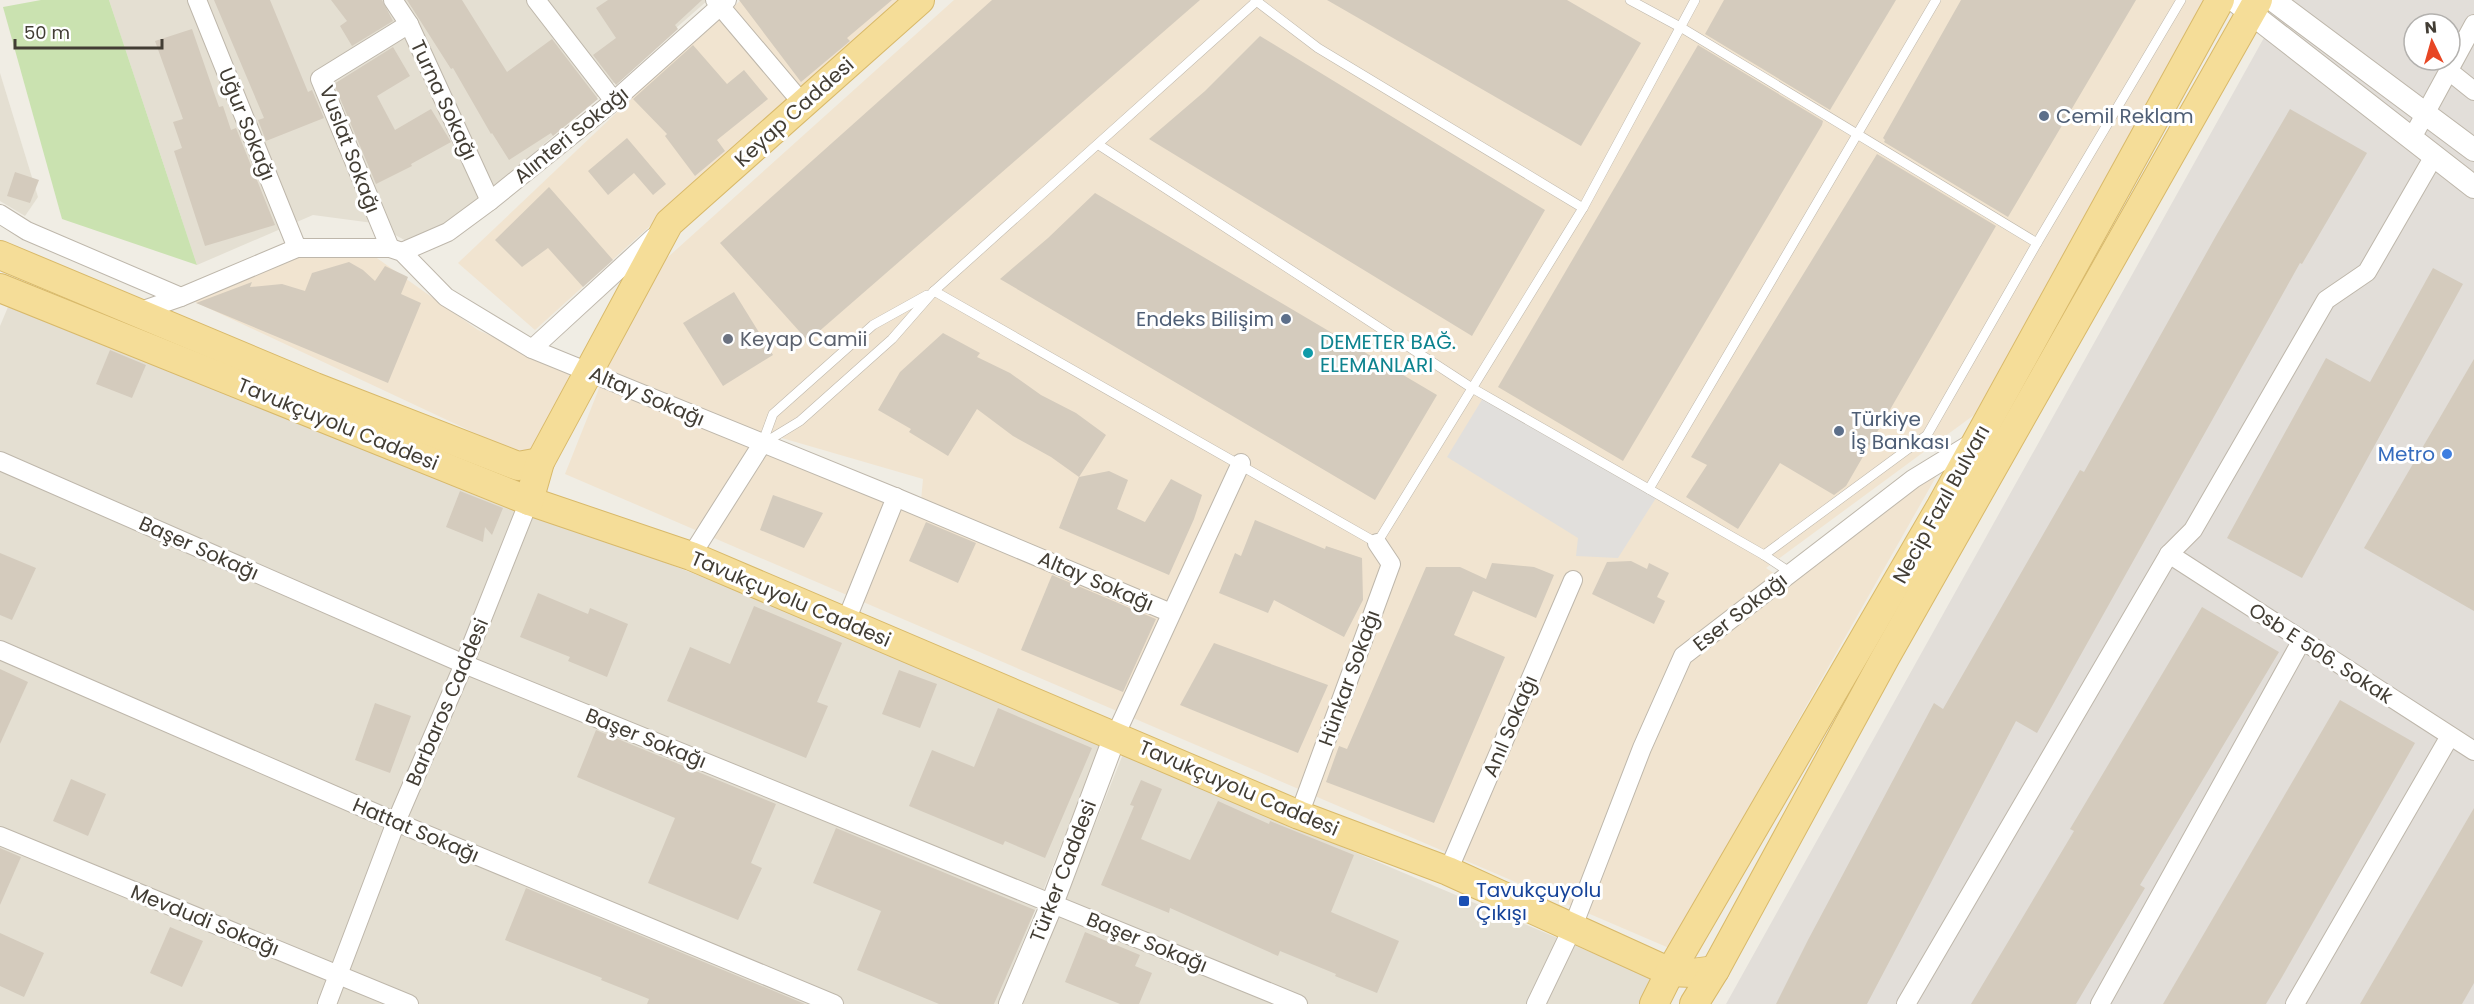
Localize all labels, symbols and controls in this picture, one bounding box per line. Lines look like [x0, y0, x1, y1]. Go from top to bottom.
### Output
scale bar [15, 12, 162, 50]
north arrow [2402, 12, 2462, 72]
text: N [2424, 16, 2438, 40]
text: 50 m [24, 20, 70, 45]
street label: Turna Sokağı [404, 35, 484, 165]
street label: Keyap Caddesi [728, 51, 860, 173]
street label: Uğur Sokağı [212, 63, 282, 185]
street label: Alınteri Sokağı [508, 80, 634, 190]
street label: Vuslat Sokağı [313, 81, 387, 217]
place label: Cemil Reklam [2056, 102, 2194, 130]
marker: Cemil Reklam [2037, 109, 2051, 123]
place label: Endeks Bilişim [1136, 305, 1274, 333]
marker: Endeks Bilişim [1279, 312, 1293, 326]
place label: Keyap Camii [740, 325, 867, 353]
place label: DEMETER BAĞ. ELEMANLARI [1320, 328, 1456, 379]
marker: Keyap Camii [721, 332, 735, 346]
marker: DEMETER BAĞ. ELEMANLARI [1301, 346, 1315, 360]
street label: Altay Sokağı [585, 359, 709, 433]
street label: Tavukçuyolu Caddesi [233, 371, 443, 477]
place label: Türkiye İş Bankası [1851, 405, 1949, 456]
street label: Necip Fazıl Bulvarı [1886, 420, 1996, 588]
marker: Türkiye İş Bankası [1832, 424, 1846, 438]
place label: Metro [2378, 440, 2435, 468]
marker: Metro [2440, 447, 2454, 461]
street label: Başer Sokağı [135, 509, 263, 587]
street label: Tavukçuyolu Caddesi [687, 544, 895, 654]
street label: Altay Sokağı [1034, 544, 1158, 618]
street label: Eser Sokağı [1687, 566, 1793, 658]
street label: Osb E 506. Sokak [2243, 596, 2399, 711]
street label: Hünkar Sokağı [1311, 606, 1387, 750]
street label: Barbaros Caddesi [399, 614, 495, 790]
street label: Anıl Sokağı [1476, 671, 1544, 781]
street label: Başer Sokağı [581, 701, 711, 775]
street label: Tavukçuyolu Caddesi [1135, 733, 1343, 843]
street label: Hattat Sokağı [348, 791, 484, 869]
street label: Türker Caddesi [1023, 796, 1103, 946]
place label: Tavukçuyolu Çıkışı [1476, 876, 1601, 927]
street label: Mevdudi Sokağı [127, 877, 283, 963]
marker: Tavukçuyolu Çıkışı [1457, 894, 1471, 908]
street label: Başer Sokağı [1082, 905, 1212, 979]

